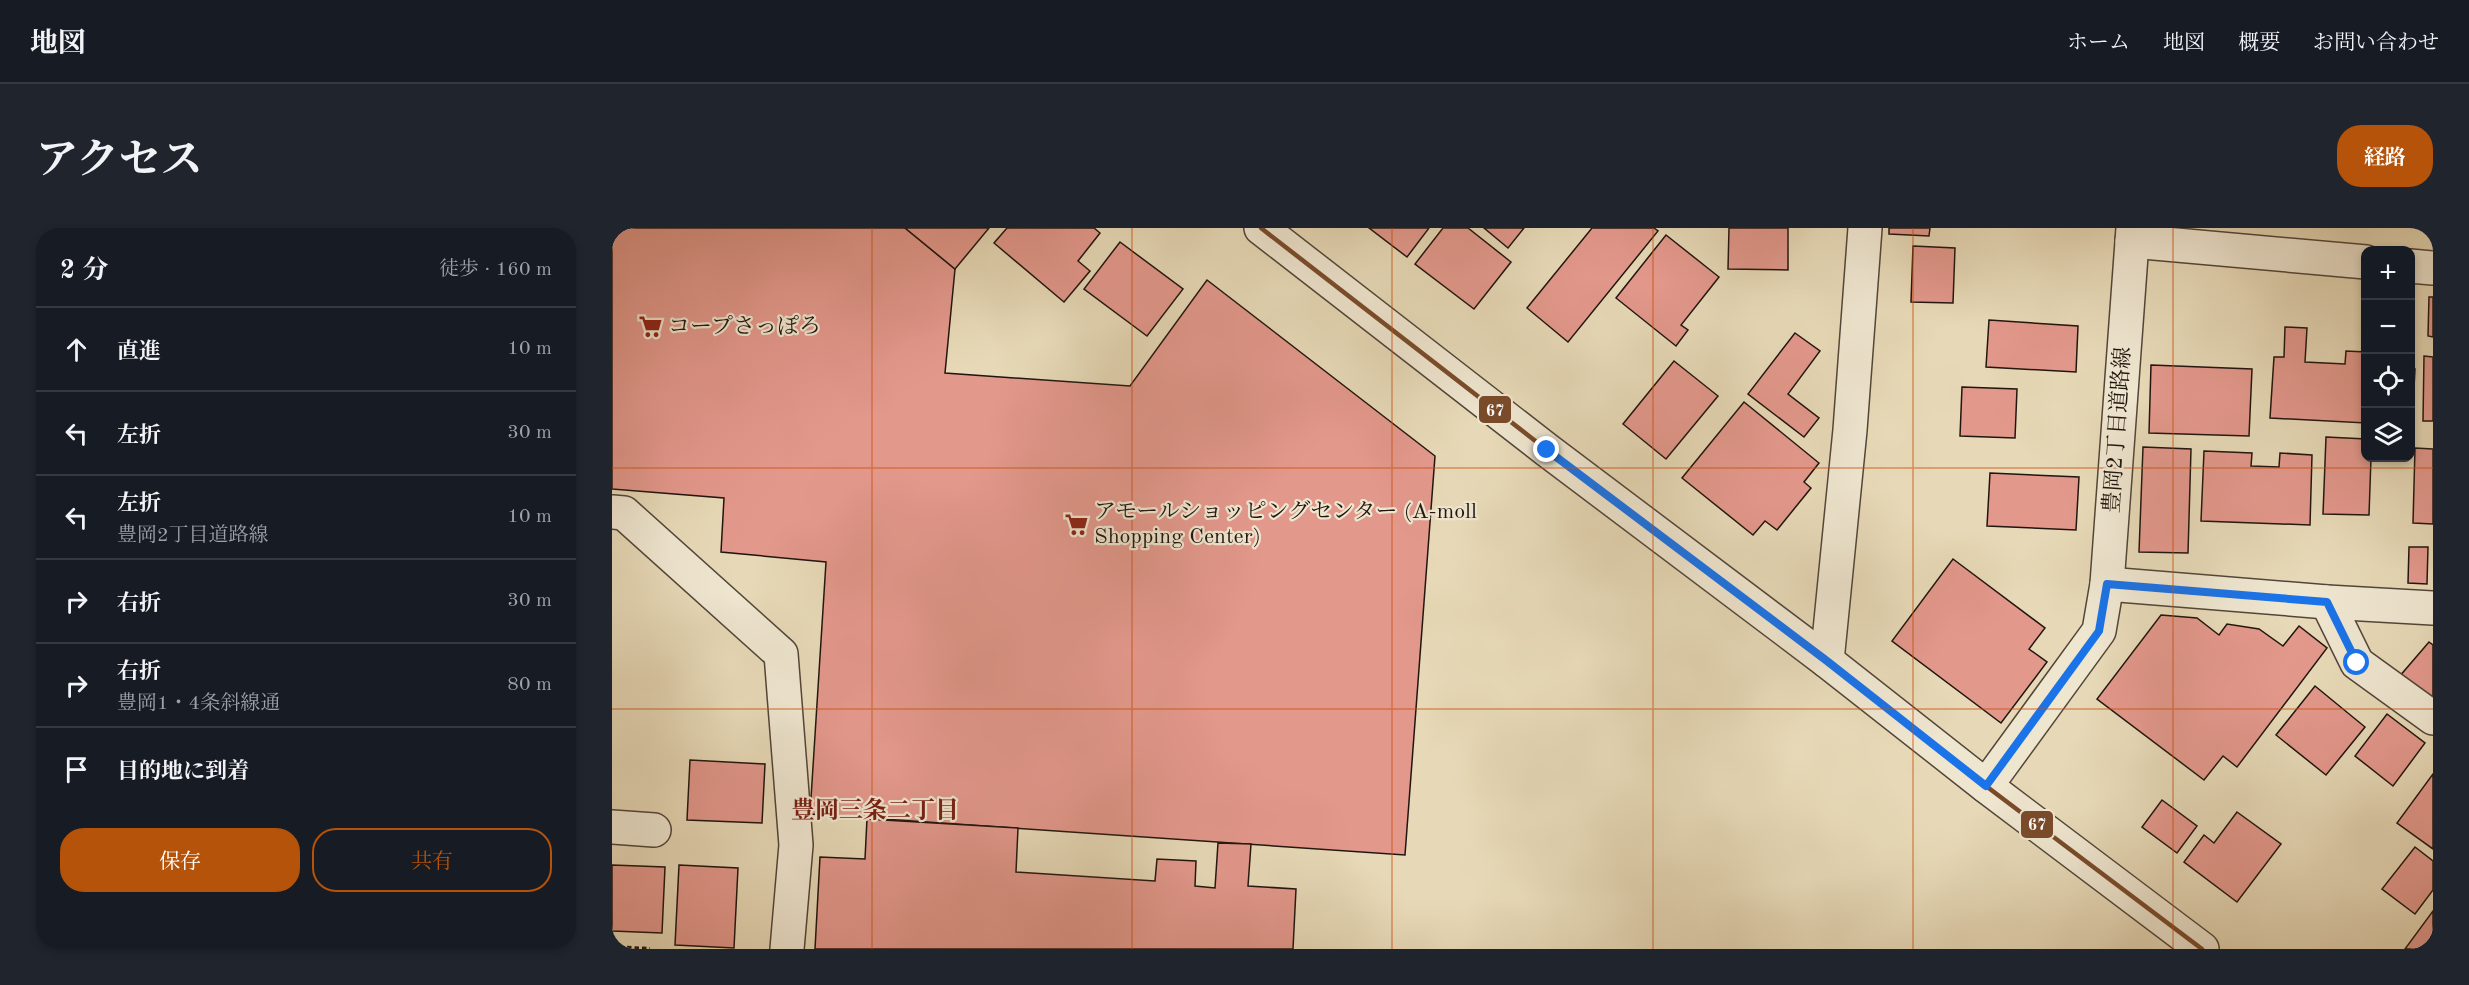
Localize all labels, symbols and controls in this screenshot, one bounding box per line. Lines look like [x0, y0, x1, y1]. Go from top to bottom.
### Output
text: 地図 [30, 31, 86, 59]
text: ホーム [2067, 33, 2130, 54]
text: 地図 [2163, 33, 2205, 54]
text: 概要 [2238, 33, 2280, 54]
text: お問い合わせ [2313, 33, 2439, 54]
button: 経路 [2337, 125, 2433, 187]
text: アクセス [36, 141, 203, 183]
map controls [2361, 246, 2415, 462]
button: + [2361, 246, 2415, 300]
text: 2 分 [60, 258, 108, 284]
text: 徒歩 · 160 m [439, 260, 552, 280]
button: − [2361, 300, 2415, 354]
supermarket icon: コープさっぽろ [637, 314, 663, 340]
place label: コープさっぽろ [668, 315, 821, 338]
icon: ahead [60, 333, 93, 366]
text: 10 m [507, 339, 552, 359]
text: 直進 [117, 341, 161, 363]
street label: 豊岡2丁目道路線 [2099, 346, 2135, 514]
button: locate [2361, 354, 2415, 408]
line badge: 67 [1478, 395, 1512, 424]
text: 67 [1486, 404, 1504, 420]
button: layers [2361, 408, 2415, 462]
icon: left [60, 417, 93, 450]
text: 30 m [507, 423, 552, 443]
text: 左折 [117, 425, 161, 447]
route end [1533, 436, 1559, 462]
text: 左折 [117, 493, 161, 515]
place label: アモールショッピングセンター (A-moll Shopping Center) [1094, 500, 1477, 548]
icon: left [60, 501, 93, 534]
text: 10 m [507, 507, 552, 527]
supermarket icon: アモールショッピングセンター (A-moll Shopping Center) [1063, 512, 1089, 538]
text: 豊岡2丁目道路線 [117, 526, 269, 546]
icon: right [60, 585, 93, 618]
text: 30 m [507, 591, 552, 611]
text: 右折 [117, 593, 161, 615]
route start [2343, 649, 2369, 675]
text: 右折 [117, 661, 161, 683]
icon: right [60, 669, 93, 702]
text: 80 m [507, 675, 552, 695]
text: 豊岡1・4条斜線通 [117, 694, 280, 714]
icon: arrive [60, 753, 93, 786]
text: 目的地に到着 [117, 761, 249, 783]
district label: 豊岡三条二丁目 [791, 797, 959, 824]
line badge: 67 [2020, 810, 2054, 839]
text: 67 [2028, 818, 2046, 834]
button: 保存 [60, 828, 300, 892]
button: 共有 [312, 828, 552, 892]

